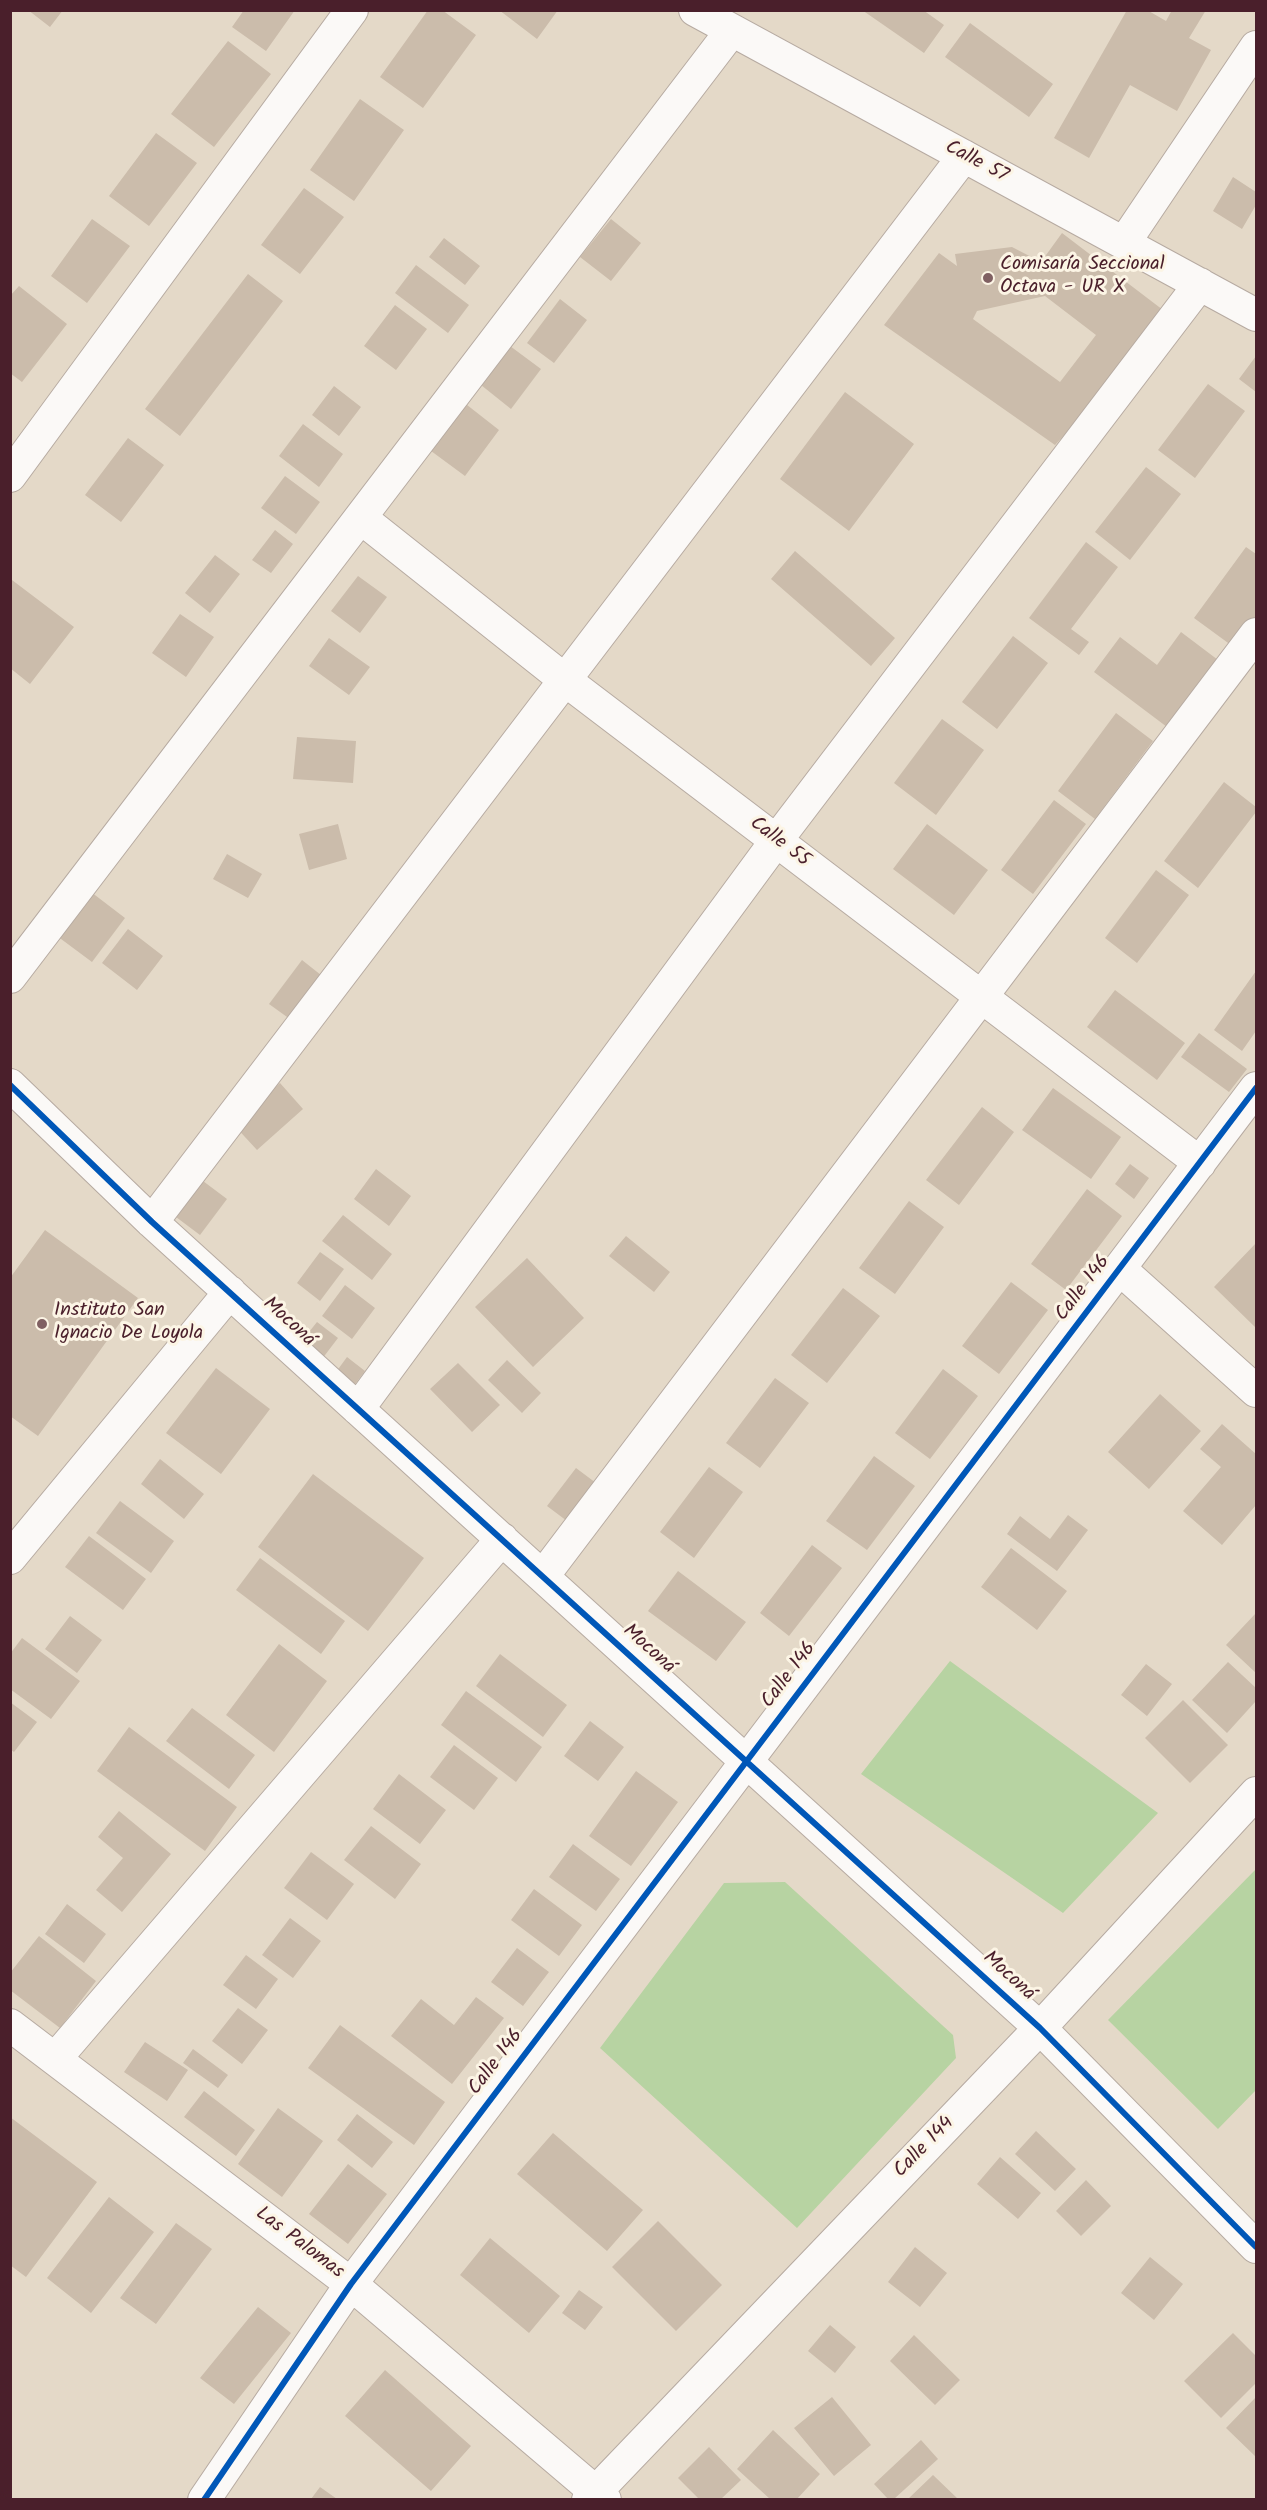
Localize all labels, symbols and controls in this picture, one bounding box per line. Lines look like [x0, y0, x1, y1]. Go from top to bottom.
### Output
street label: Calle 57 [940, 136, 1012, 190]
place label: Comisaría Seccional Octava - UR X [1000, 254, 1165, 301]
marker: Comisaría Seccional Octava - UR X [981, 271, 995, 285]
street label: Calle 55 [744, 812, 814, 874]
street label: Calle 146 [1051, 1251, 1117, 1327]
street label: Moconá [257, 1293, 319, 1353]
place label: Instituto San Ignacio De Loyola [54, 1300, 203, 1347]
marker: Instituto San Ignacio De Loyola [35, 1317, 49, 1331]
street label: Moconá [617, 1620, 679, 1680]
street label: Calle 146 [757, 1638, 823, 1714]
street label: Moconá [977, 1947, 1039, 2007]
street label: Calle 146 [464, 2025, 530, 2101]
street label: Calle 144 [890, 2112, 960, 2184]
street label: Las Palomas [250, 2203, 348, 2285]

